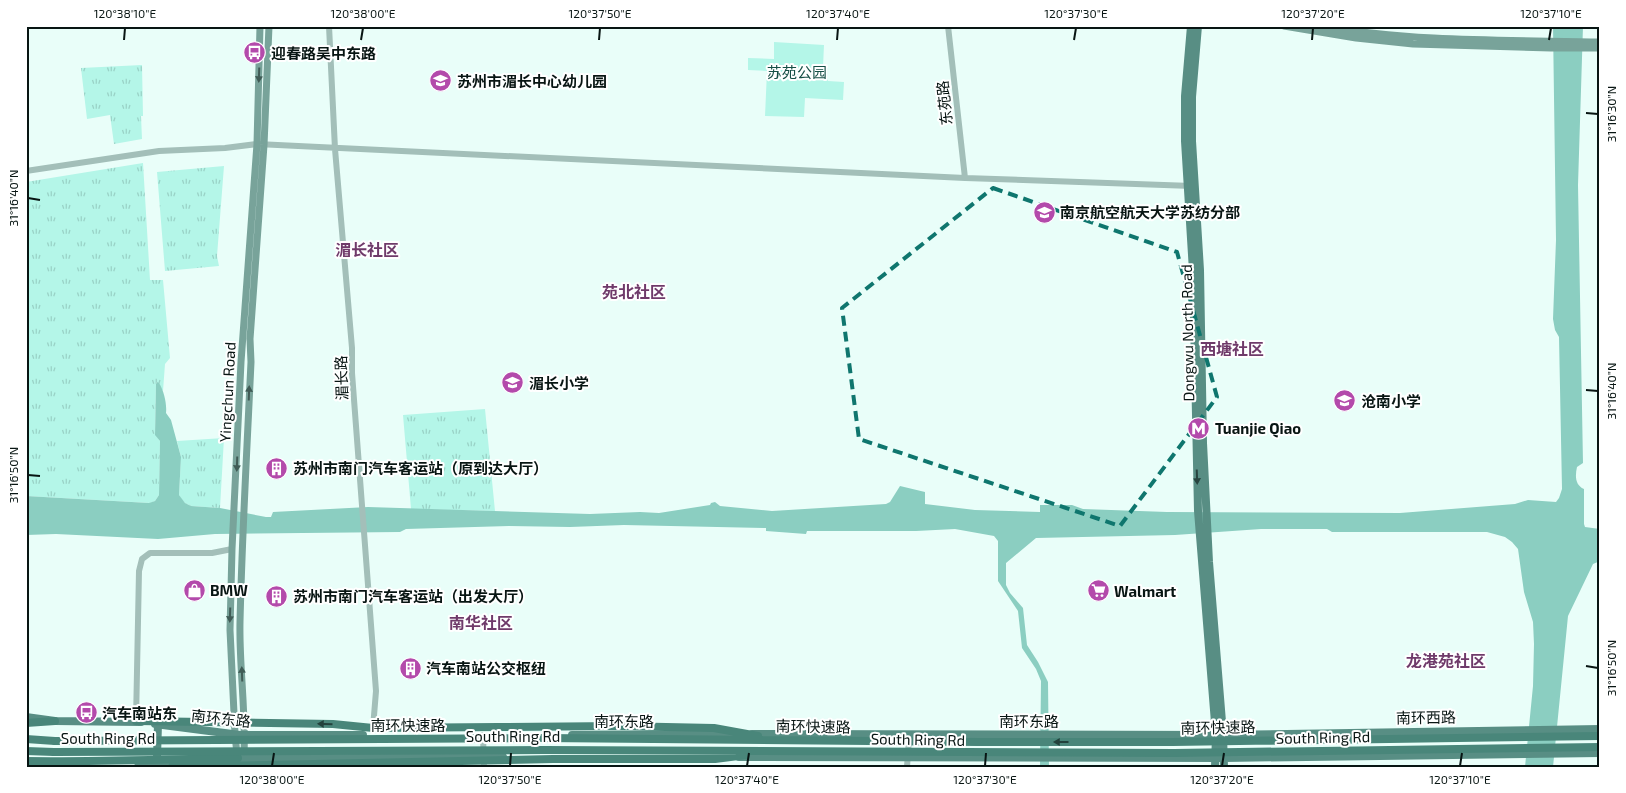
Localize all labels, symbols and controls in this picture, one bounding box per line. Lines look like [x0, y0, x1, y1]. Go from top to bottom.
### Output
text: 120°38'10"E [94, 6, 157, 20]
text: 120°38'00"E [330, 6, 396, 20]
text: 120°37'50"E [568, 6, 632, 20]
text: 120°37'40"E [806, 6, 870, 20]
text: 120°37'30"E [1044, 6, 1108, 20]
text: 120°37'20"E [1281, 6, 1345, 20]
text: 120°37'10"E [1520, 6, 1582, 20]
bus stop icon: 迎春路吴中东路 [243, 41, 267, 65]
place label: 迎春路吴中东路 [271, 44, 376, 62]
park label: 苏苑公园 [767, 63, 827, 81]
one-way arrow [255, 67, 263, 83]
school or university icon: 苏州市湄长中心幼儿园 [429, 69, 453, 93]
place label: 苏州市湄长中心幼儿园 [457, 72, 607, 90]
street label: 东苑路 [933, 80, 955, 126]
text: 31°16'30"N [1604, 86, 1618, 142]
text: 31°16'40"N [6, 169, 20, 227]
school or university icon: 南京航空航天大学苏纺分部 [1032, 200, 1056, 224]
place label: 南京航空航天大学苏纺分部 [1060, 203, 1240, 221]
district label: 湄长社区 [335, 240, 399, 259]
street label: Dongwu North Road [1177, 264, 1197, 402]
district label: 苑北社区 [602, 282, 666, 301]
district label: 西塘社区 [1200, 339, 1264, 358]
street label: Yingchun Road [215, 341, 239, 443]
street label: 湄长路 [331, 355, 351, 401]
text: 31°16'40"N [1604, 362, 1618, 420]
school or university icon: 湄长小学 [501, 371, 525, 395]
place label: 湄长小学 [529, 374, 589, 392]
one-way arrow [246, 384, 254, 400]
school or university icon: 沧南小学 [1333, 389, 1357, 413]
place label: 沧南小学 [1361, 392, 1421, 410]
metro station icon: Tuanjie Qiao [1187, 416, 1211, 440]
place label: Tuanjie Qiao [1215, 419, 1301, 438]
text: 31°16'50"N [6, 447, 20, 503]
building icon: 苏州市南门汽车客运站（原到达大厅） [265, 456, 289, 480]
one-way arrow [232, 457, 240, 473]
place label: 苏州市南门汽车客运站（原到达大厅） [293, 459, 548, 477]
one-way arrow [1193, 469, 1201, 485]
shop icon: BMW [182, 578, 206, 602]
supermarket icon: Walmart [1086, 579, 1110, 603]
place label: BMW [210, 581, 248, 599]
place label: Walmart [1114, 582, 1176, 600]
building icon: 苏州市南门汽车客运站（出发大厅） [265, 584, 289, 608]
place label: 苏州市南门汽车客运站（出发大厅） [293, 587, 533, 605]
one-way arrow [226, 608, 234, 624]
district label: 南华社区 [449, 613, 513, 632]
text: 31°16'50"N [1604, 640, 1618, 696]
district label: 龙港苑社区 [1406, 651, 1486, 670]
building icon: 汽车南站公交枢纽 [398, 656, 422, 680]
place label: 汽车南站公交枢纽 [426, 659, 546, 677]
one-way arrow [237, 666, 245, 682]
bus stop icon: 汽车南站东 [74, 701, 98, 725]
place label: 汽车南站东 [102, 704, 177, 722]
street label: 南环东路 [190, 706, 252, 730]
street label: 南环西路 [1396, 707, 1456, 727]
street label: 南环东路 [594, 712, 654, 730]
street label: 南环东路 [999, 712, 1059, 730]
street label: 南环快速路 [370, 716, 446, 734]
street label: 南环快速路 [775, 716, 851, 736]
street label: 南环快速路 [1180, 717, 1256, 737]
one-way arrow [317, 720, 333, 728]
street label: South Ring Rd [466, 727, 560, 745]
street label: South Ring Rd [1276, 727, 1370, 747]
street label: South Ring Rd [61, 729, 155, 747]
street label: South Ring Rd [871, 729, 965, 749]
one-way arrow [1053, 738, 1069, 746]
text: 120°38'00"E [239, 772, 305, 786]
text: 120°37'50"E [478, 772, 542, 786]
text: 120°37'40"E [715, 772, 779, 786]
text: 120°37'30"E [953, 772, 1017, 786]
text: 120°37'20"E [1190, 772, 1254, 786]
text: 120°37'10"E [1429, 772, 1491, 786]

